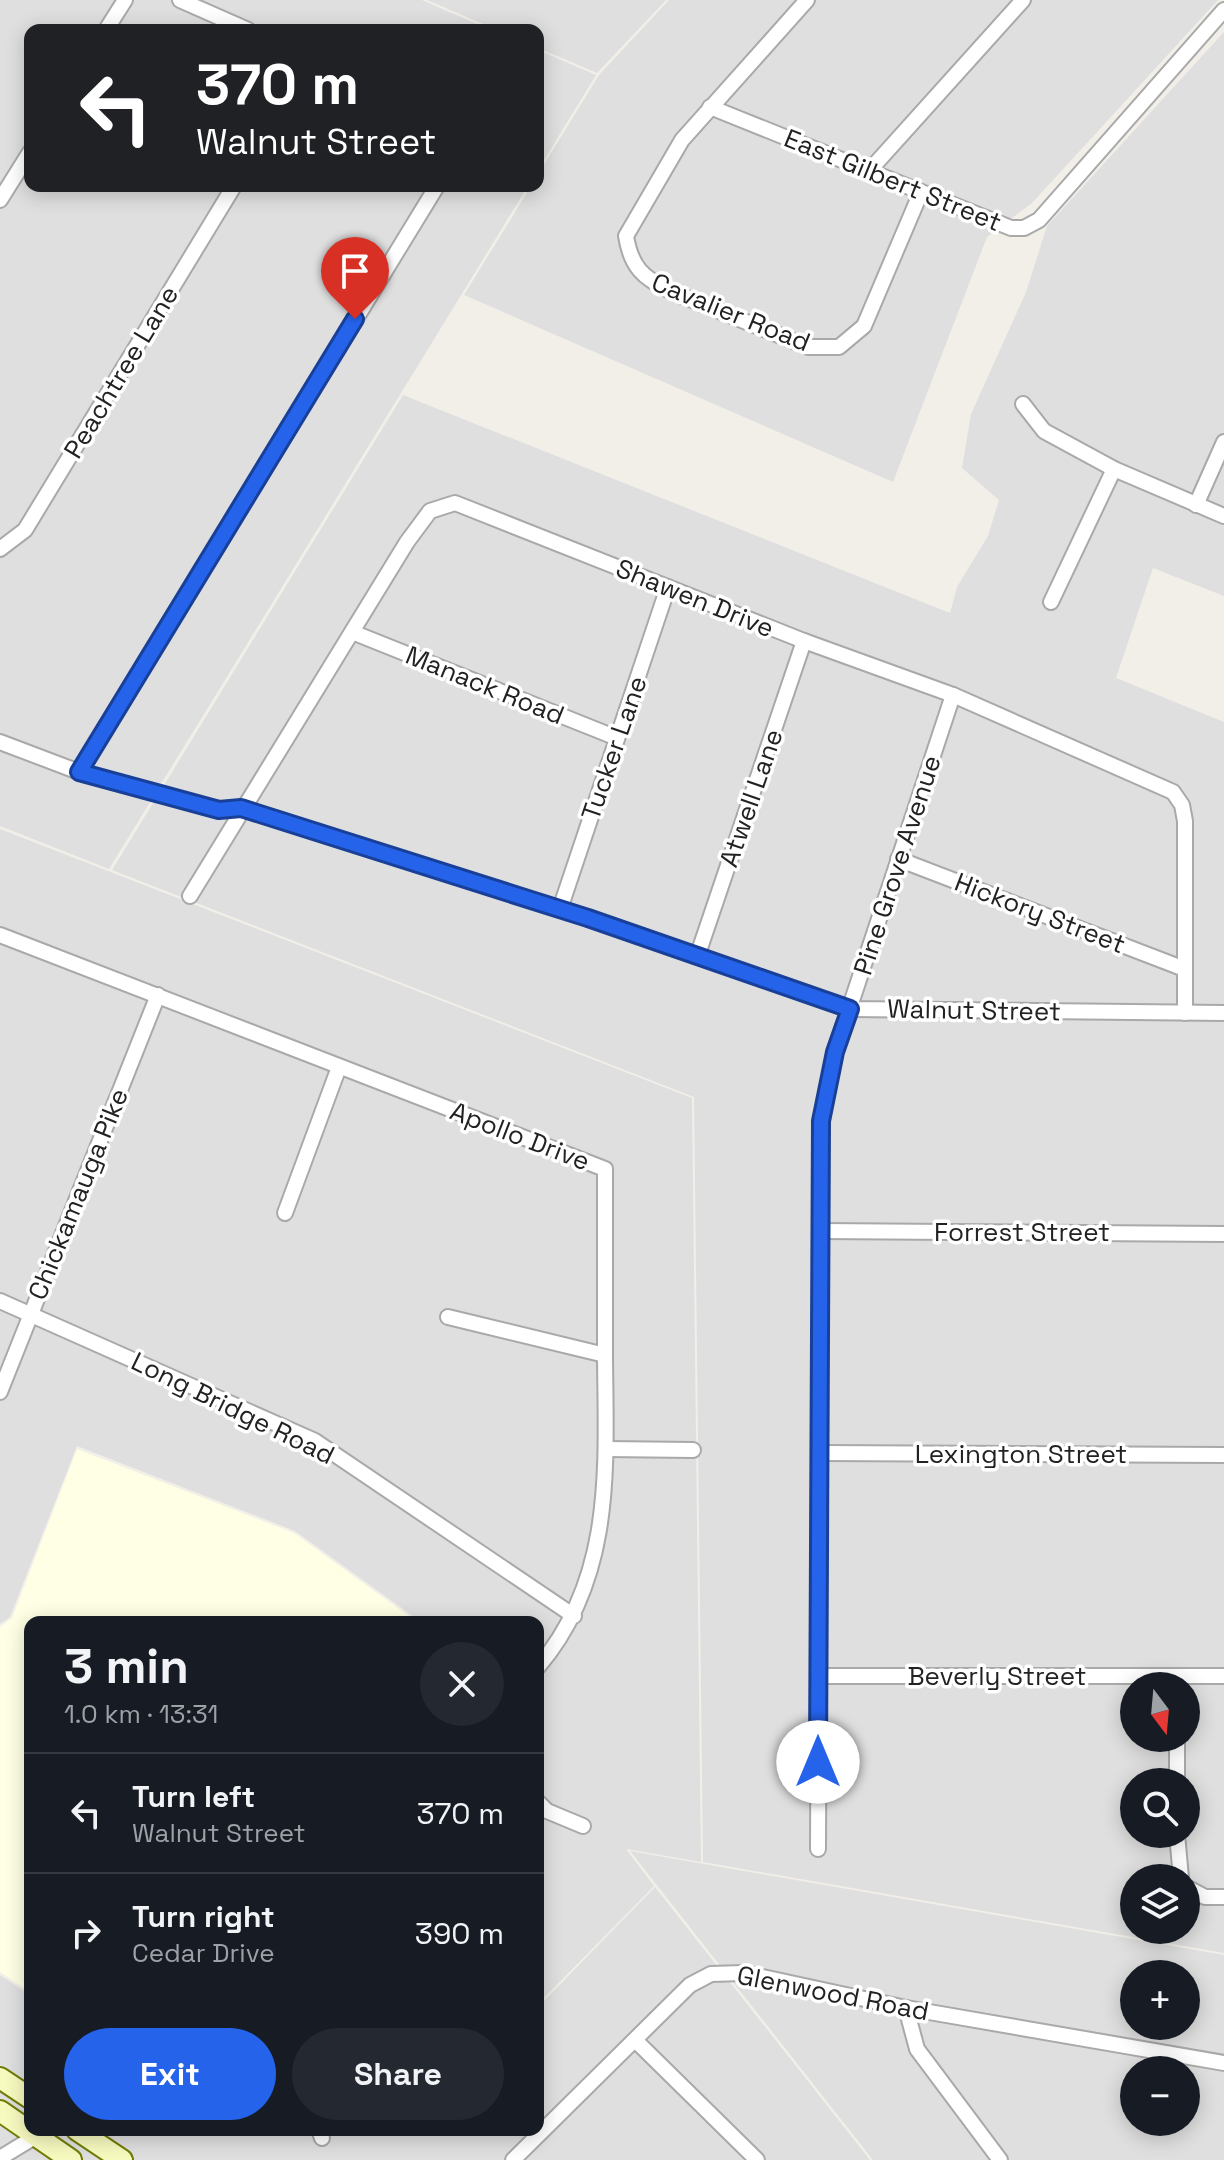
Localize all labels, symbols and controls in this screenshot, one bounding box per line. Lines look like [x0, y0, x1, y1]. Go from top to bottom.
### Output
text: 370 m [196, 49, 359, 120]
icon: left [64, 56, 168, 160]
text: Walnut Street [196, 119, 436, 165]
street label: East Gilbert Street [779, 121, 1007, 239]
pin [321, 237, 389, 319]
icon: arrive [333, 249, 377, 293]
street label: Cavalier Road [647, 265, 815, 359]
street label: Peachtree Lane [56, 279, 186, 465]
street label: Shawen Drive [611, 551, 779, 645]
street label: Manack Road [401, 638, 569, 732]
street label: Tucker Lane [573, 671, 655, 825]
street label: Atwell Lane [712, 725, 790, 871]
street label: Pine Grove Avenue [845, 751, 949, 979]
street label: Hickory Street [950, 865, 1130, 961]
street label: Walnut Street [887, 991, 1061, 1029]
street label: Chickamauga Pike [20, 1083, 136, 1305]
street label: Apollo Drive [445, 1094, 595, 1178]
street label: Forrest Street [934, 1215, 1110, 1249]
street label: Long Bridge Road [126, 1344, 340, 1472]
street label: Lexington Street [915, 1437, 1127, 1471]
text: 3 min [64, 1636, 189, 1697]
button: close [420, 1642, 504, 1726]
street label: Beverly Street [907, 1659, 1087, 1693]
north arrow [1120, 1672, 1200, 1752]
map controls [1120, 1672, 1200, 2136]
text: 1.0 km · 13:31 [64, 1697, 218, 1731]
position arrow [776, 1720, 860, 1804]
button: search [1120, 1768, 1200, 1848]
text: Turn left [132, 1777, 255, 1816]
icon: left [64, 1791, 108, 1835]
text: 370 m [416, 1794, 504, 1833]
text: Walnut Street [132, 1816, 306, 1850]
button: layers [1120, 1864, 1200, 1944]
text: Turn right [132, 1897, 275, 1936]
icon: right [64, 1911, 108, 1955]
text: 390 m [415, 1914, 504, 1953]
text: Cedar Drive [132, 1936, 275, 1970]
street label: Glenwood Road [734, 1958, 932, 2028]
button: + [1120, 1960, 1200, 2040]
button: Exit [64, 2028, 276, 2120]
button: Share [292, 2028, 504, 2120]
button: − [1120, 2056, 1200, 2136]

